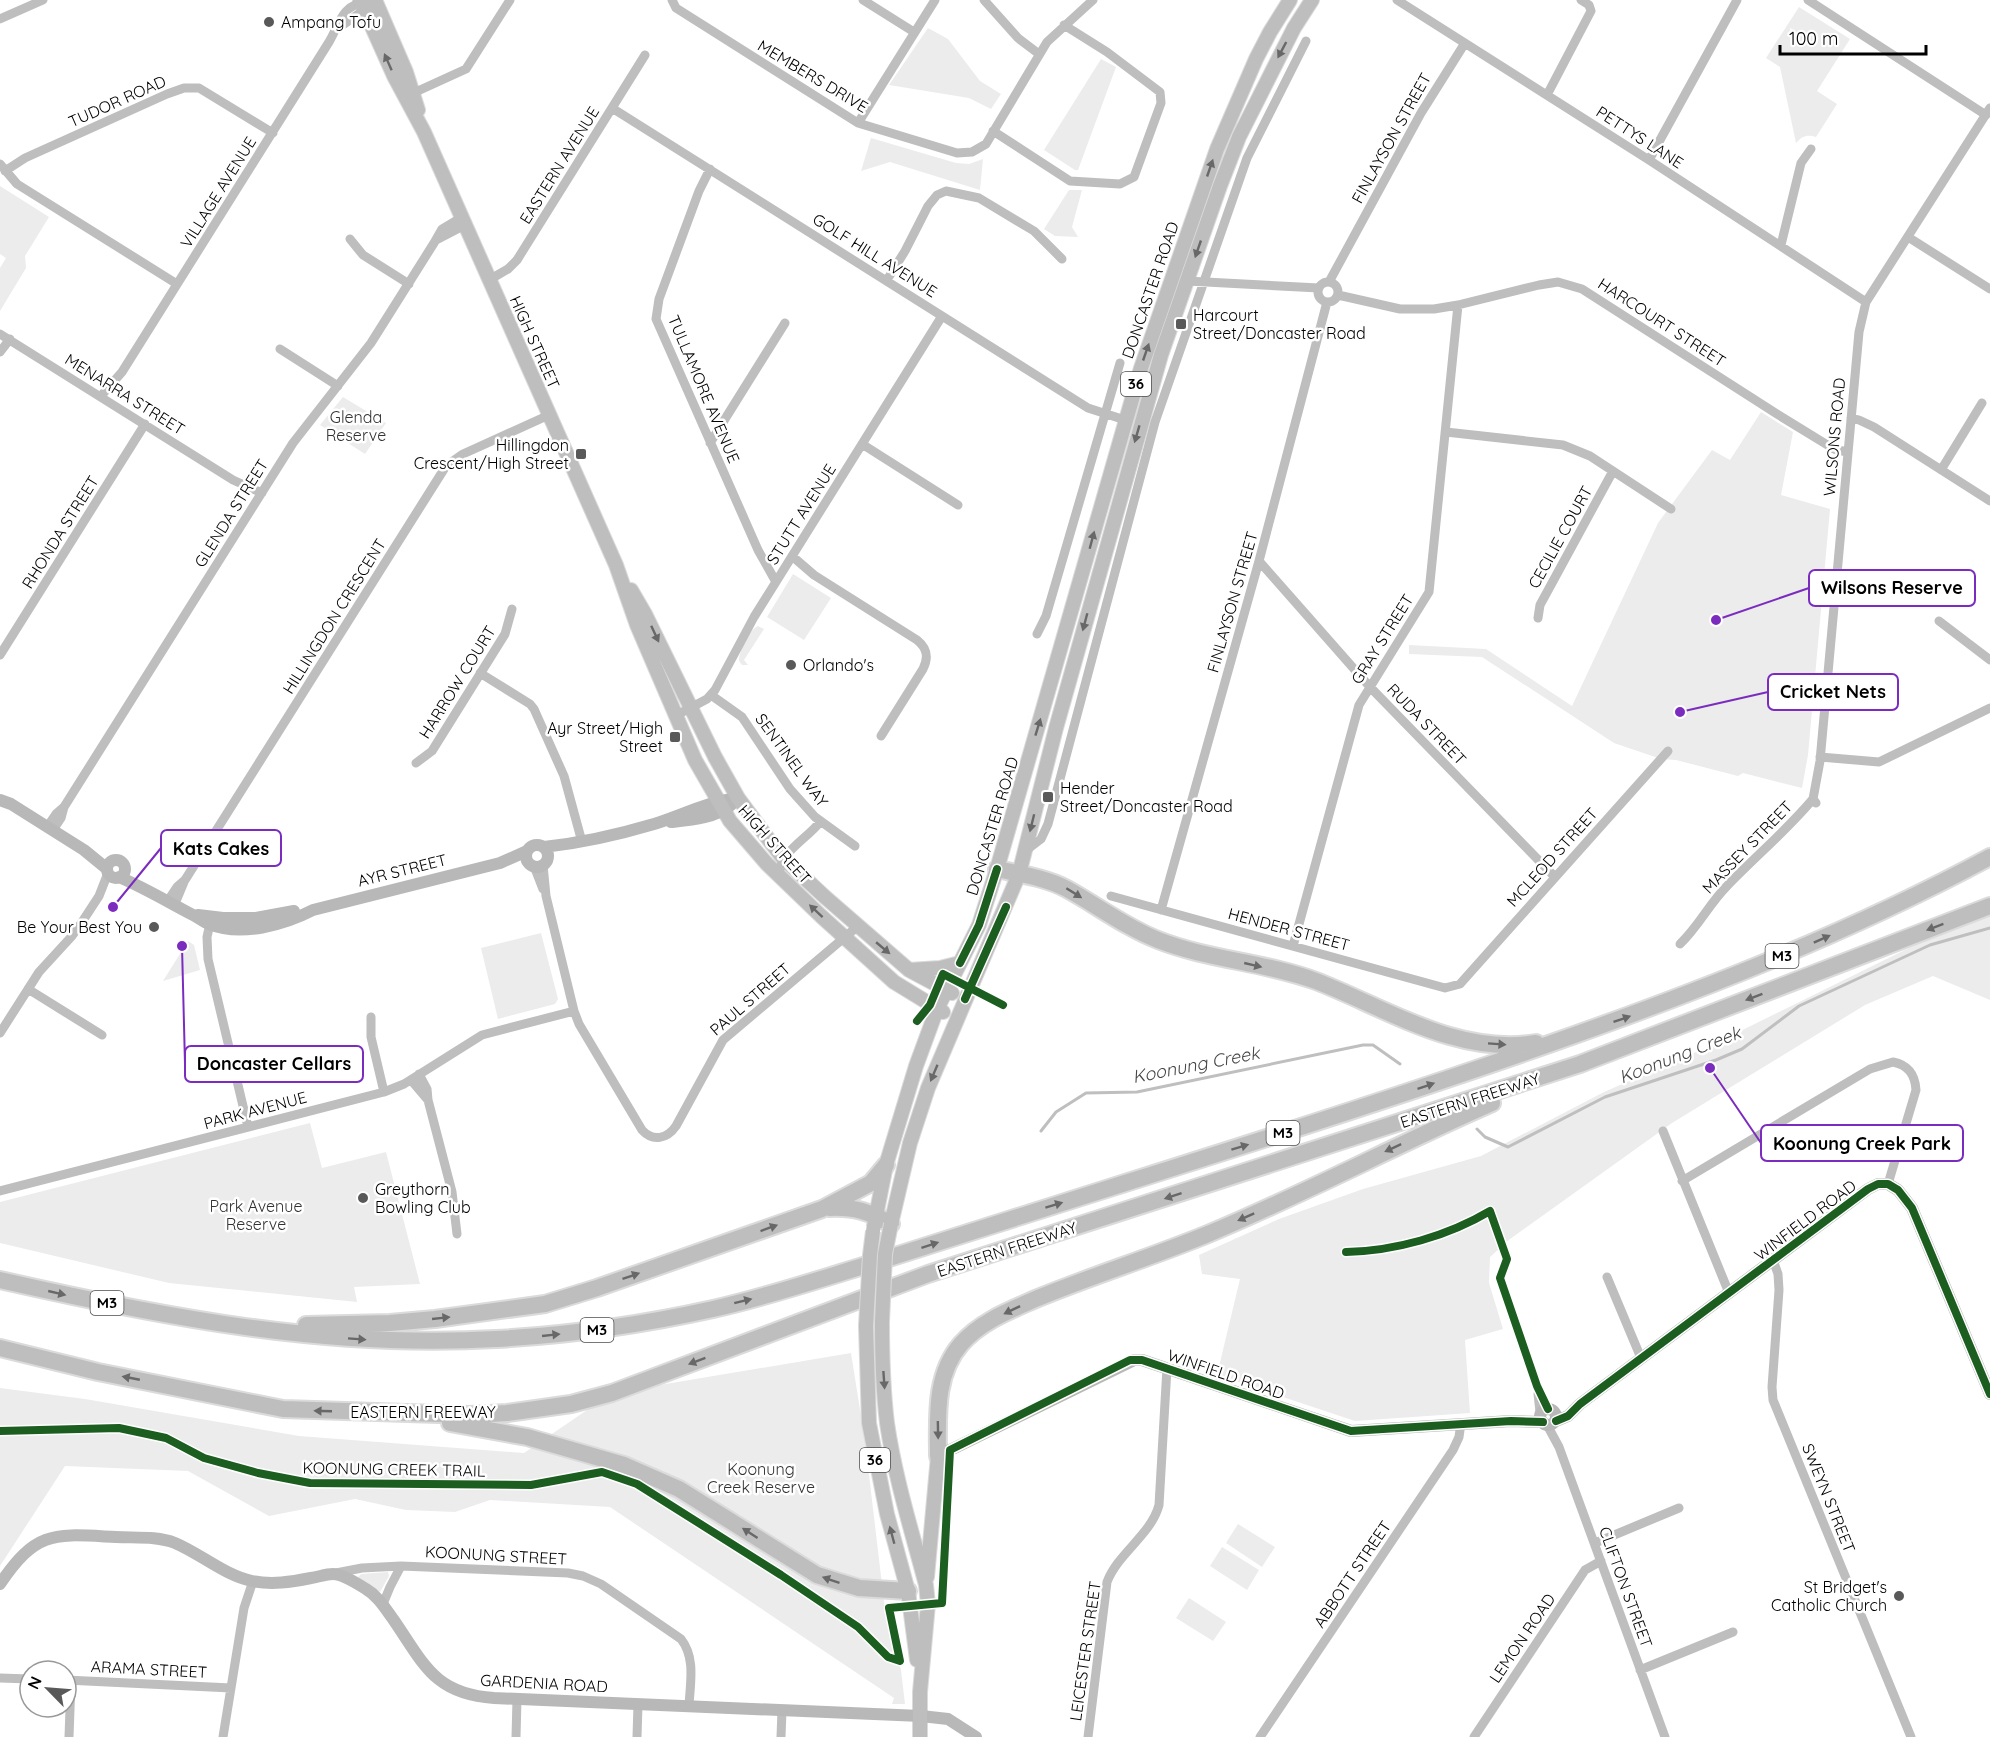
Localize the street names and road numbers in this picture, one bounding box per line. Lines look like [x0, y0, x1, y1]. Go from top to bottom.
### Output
street label: MEMBERS DRIVE [754, 35, 872, 117]
street label: FINLAYSON STREET [1347, 69, 1435, 207]
street label: TUDOR ROAD [65, 71, 169, 131]
street label: PETTYS LANE [1593, 101, 1687, 173]
street label: EASTERN AVENUE [515, 103, 603, 227]
street label: VILLAGE AVENUE [176, 133, 260, 251]
street label: GOLF HILL AVENUE [809, 209, 941, 301]
street label: DONCASTER ROAD [1117, 219, 1183, 361]
street label: HARCOURT STREET [1594, 273, 1730, 371]
street label: HIGH STREET [506, 292, 565, 392]
street label: TULLAMORE AVENUE [664, 312, 744, 466]
street label: MENARRA STREET [61, 349, 189, 439]
road number: 36 [1121, 372, 1151, 396]
street label: WILSONS ROAD [1819, 377, 1849, 497]
street label: GLENDA STREET [190, 455, 272, 571]
street label: STUTT AVENUE [762, 460, 840, 568]
street label: RHONDA STREET [17, 472, 103, 592]
street label: CECILIE COURT [1524, 482, 1597, 592]
street label: FINLAYSON STREET [1202, 529, 1262, 675]
street label: HILLINGDON CRESCENT [278, 534, 390, 697]
street label: GRAY STREET [1346, 590, 1418, 688]
street label: HARROW COURT [414, 622, 500, 742]
street label: RUDA STREET [1383, 679, 1471, 769]
street label: SENTINEL WAY [751, 709, 833, 811]
street label: DONCASTER ROAD [961, 754, 1023, 898]
street label: MASSEY STREET [1698, 796, 1797, 898]
street label: HIGH STREET [734, 800, 816, 888]
street label: MCLEOD STREET [1502, 803, 1602, 911]
street label: AYR STREET [355, 849, 449, 891]
street label: HENDER STREET [1226, 903, 1352, 955]
road number: M3 [1766, 944, 1798, 968]
street label: PAUL STREET [705, 958, 795, 1040]
street label: EASTERN FREEWAY [1398, 1068, 1542, 1132]
street label: PARK AVENUE [201, 1087, 309, 1133]
road number: M3 [1266, 1121, 1300, 1145]
street label: WINFIELD ROAD [1750, 1175, 1860, 1265]
street label: EASTERN FREEWAY [935, 1217, 1079, 1281]
road number: M3 [90, 1291, 124, 1315]
road number: M3 [580, 1318, 614, 1342]
street label: WINFIELD ROAD [1165, 1345, 1287, 1403]
street label: EASTERN FREEWAY [350, 1402, 496, 1422]
street label: SWEYN STREET [1798, 1441, 1860, 1556]
road number: 36 [860, 1448, 890, 1472]
street label: KOONUNG CREEK TRAIL [302, 1457, 486, 1481]
street label: ABBOTT STREET [1309, 1517, 1395, 1631]
street label: CLIFTON STREET [1595, 1524, 1657, 1650]
street label: KOONUNG STREET [424, 1541, 568, 1569]
street label: LEICESTER STREET [1065, 1579, 1105, 1722]
street label: LEMON ROAD [1485, 1589, 1559, 1687]
street label: ARAMA STREET [90, 1656, 208, 1682]
street label: GARDENIA ROAD [480, 1670, 608, 1696]

